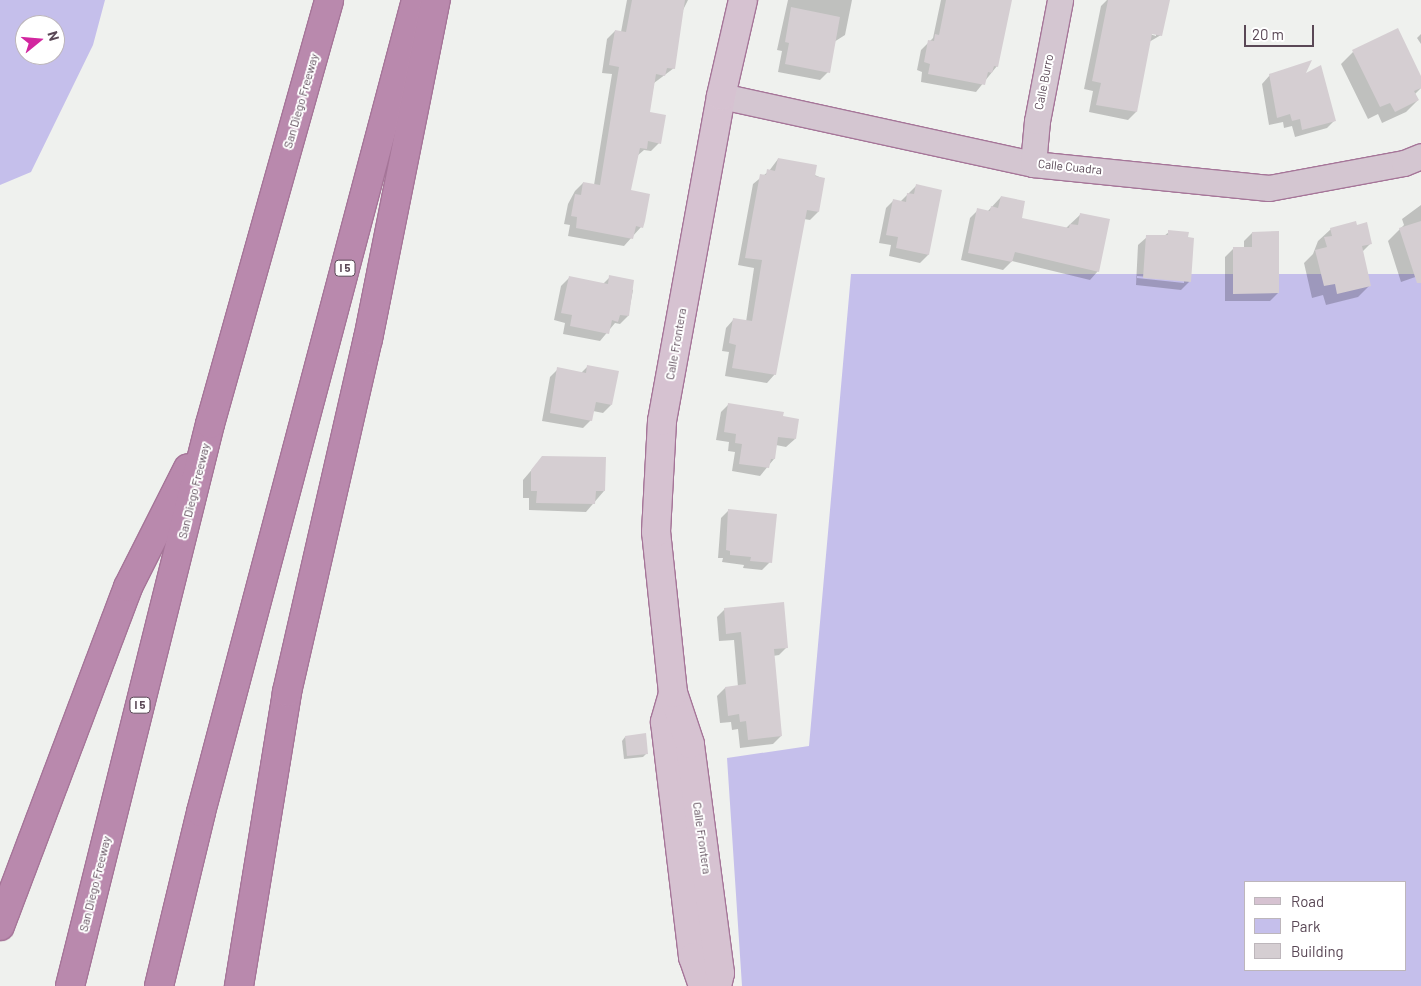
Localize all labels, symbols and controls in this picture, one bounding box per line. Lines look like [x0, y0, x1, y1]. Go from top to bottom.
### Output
north arrow [15, 15, 65, 65]
scale bar [1246, 15, 1316, 47]
text: 20 m [1252, 25, 1284, 43]
text: N [44, 29, 63, 43]
street label: San Diego Freeway [281, 52, 321, 150]
street label: Calle Burro [1032, 53, 1056, 111]
street label: Calle Cuadra [1037, 156, 1103, 178]
road number: I 5 [334, 260, 356, 276]
street label: Calle Frontera [663, 307, 689, 381]
street label: San Diego Freeway [175, 442, 213, 540]
road number: I 5 [129, 696, 151, 714]
street label: Calle Frontera [690, 801, 714, 875]
street label: San Diego Freeway [76, 835, 114, 933]
legend [1244, 881, 1406, 971]
text: Road [1291, 892, 1324, 910]
text: Park [1291, 917, 1320, 935]
text: Building [1291, 942, 1344, 960]

